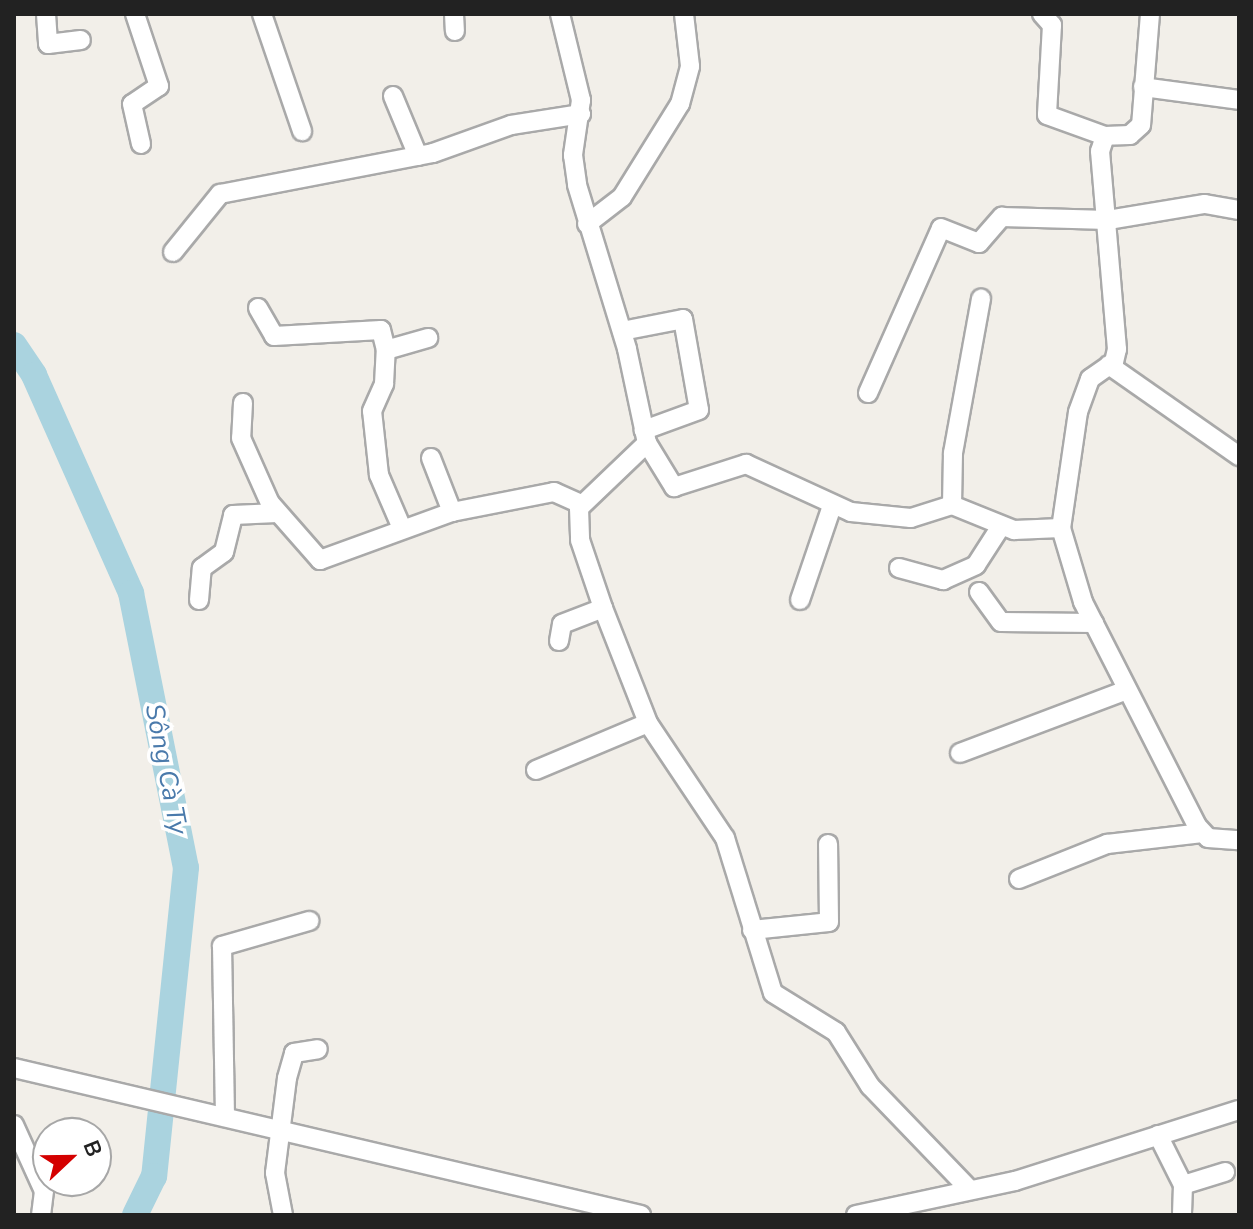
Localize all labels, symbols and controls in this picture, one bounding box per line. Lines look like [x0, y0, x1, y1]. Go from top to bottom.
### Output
water label: Sông Cà Ty [138, 701, 194, 837]
north arrow [32, 1117, 112, 1197]
text: B [76, 1136, 109, 1161]

